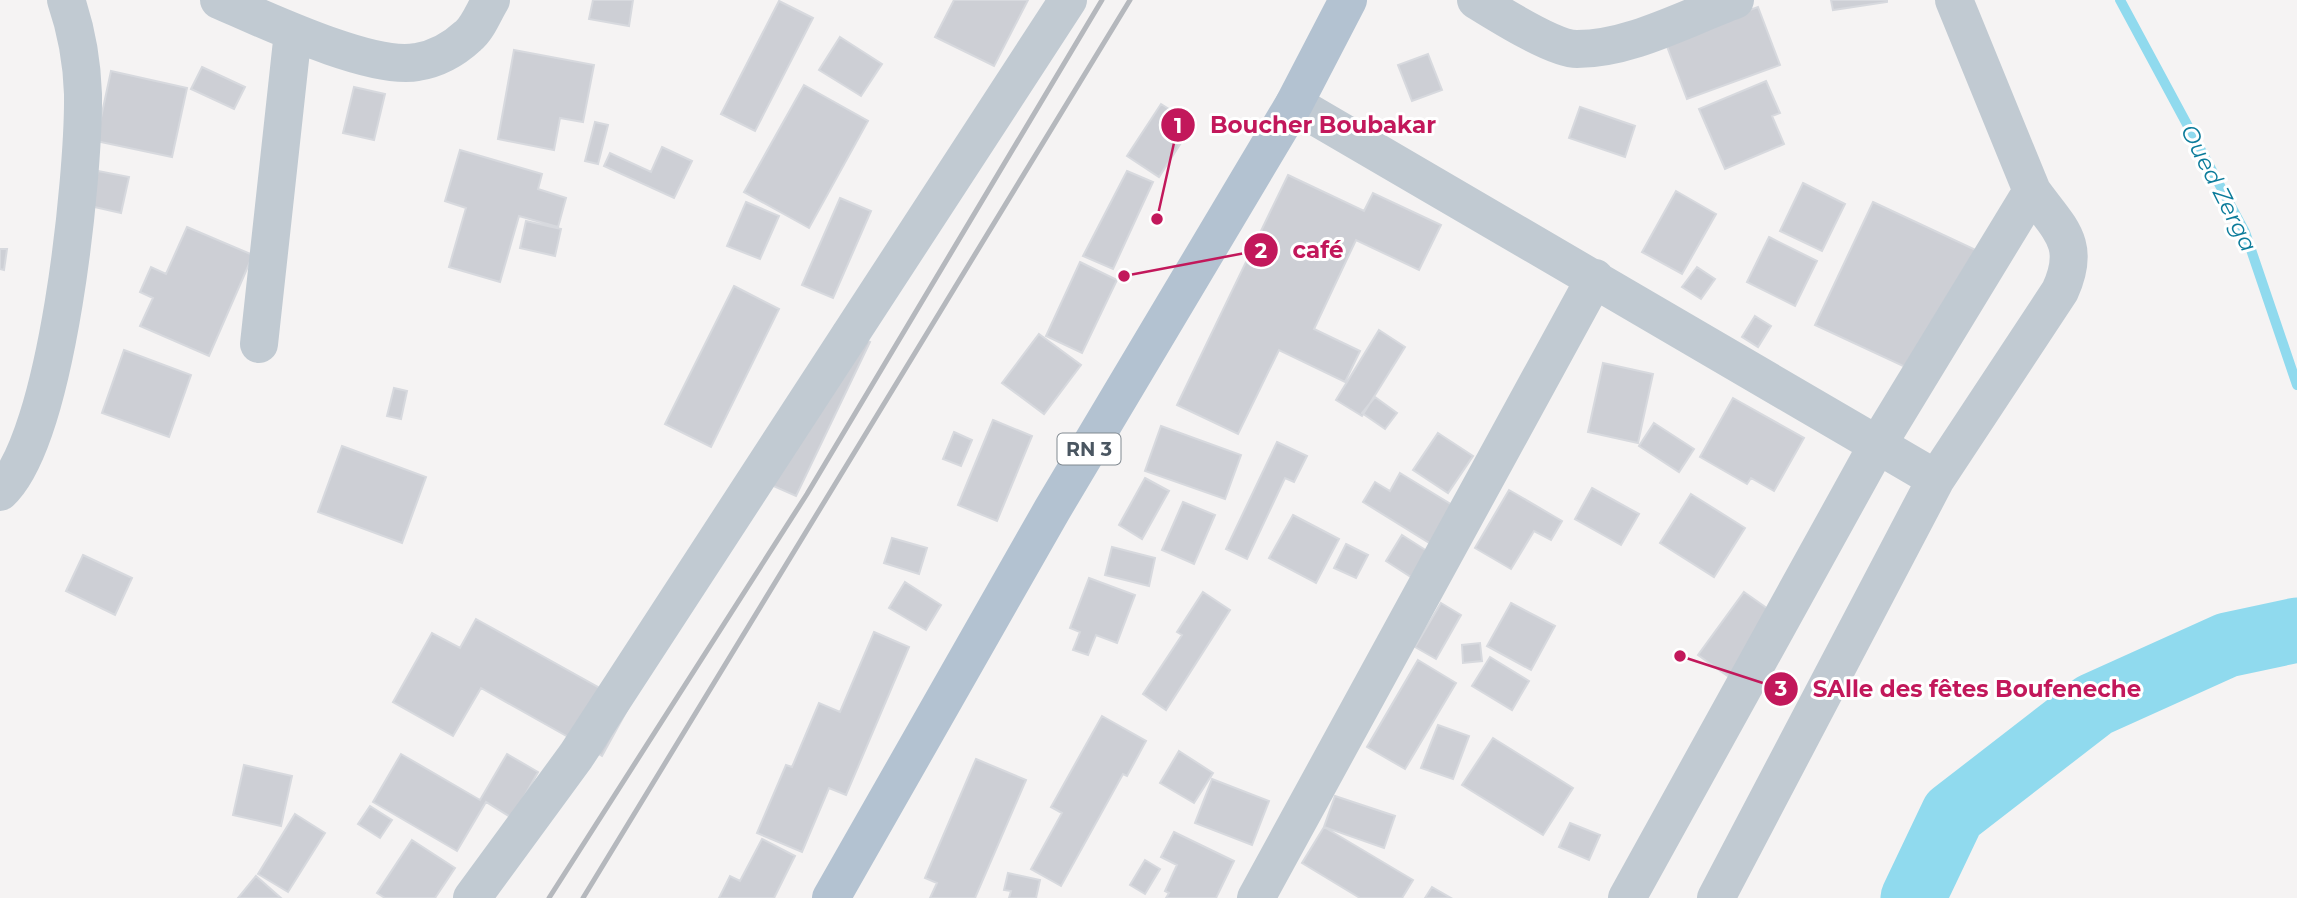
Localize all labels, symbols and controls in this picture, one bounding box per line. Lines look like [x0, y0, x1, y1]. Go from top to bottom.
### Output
callout: Boucher Boubakar [1160, 103, 1450, 147]
text: Boucher Boubakar [1210, 111, 1436, 139]
text: 1 [1174, 113, 1182, 138]
water label: Oued Zerga [2175, 120, 2263, 256]
callout: café [1243, 228, 1357, 272]
text: café [1292, 236, 1344, 264]
text: 2 [1255, 238, 1267, 263]
road number: RN 3 [1058, 433, 1120, 464]
callout: SAlle des fêtes Boufeneche [1764, 667, 2155, 711]
text: SAlle des fêtes Boufeneche [1813, 675, 2141, 703]
text: 3 [1774, 676, 1787, 701]

